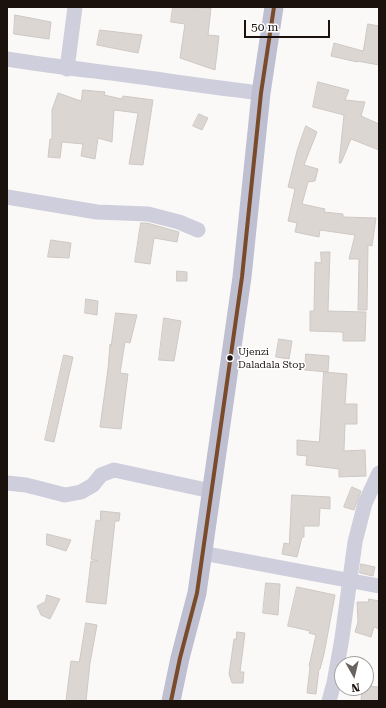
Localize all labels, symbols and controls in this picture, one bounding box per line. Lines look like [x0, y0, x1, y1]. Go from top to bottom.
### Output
scale bar [246, 12, 332, 38]
text: 50 m [251, 20, 278, 34]
place label: Ujenzi Daladala Stop [238, 346, 305, 370]
marker: Ujenzi Daladala Stop [225, 353, 235, 363]
north arrow [334, 656, 374, 696]
text: N [351, 680, 361, 694]

